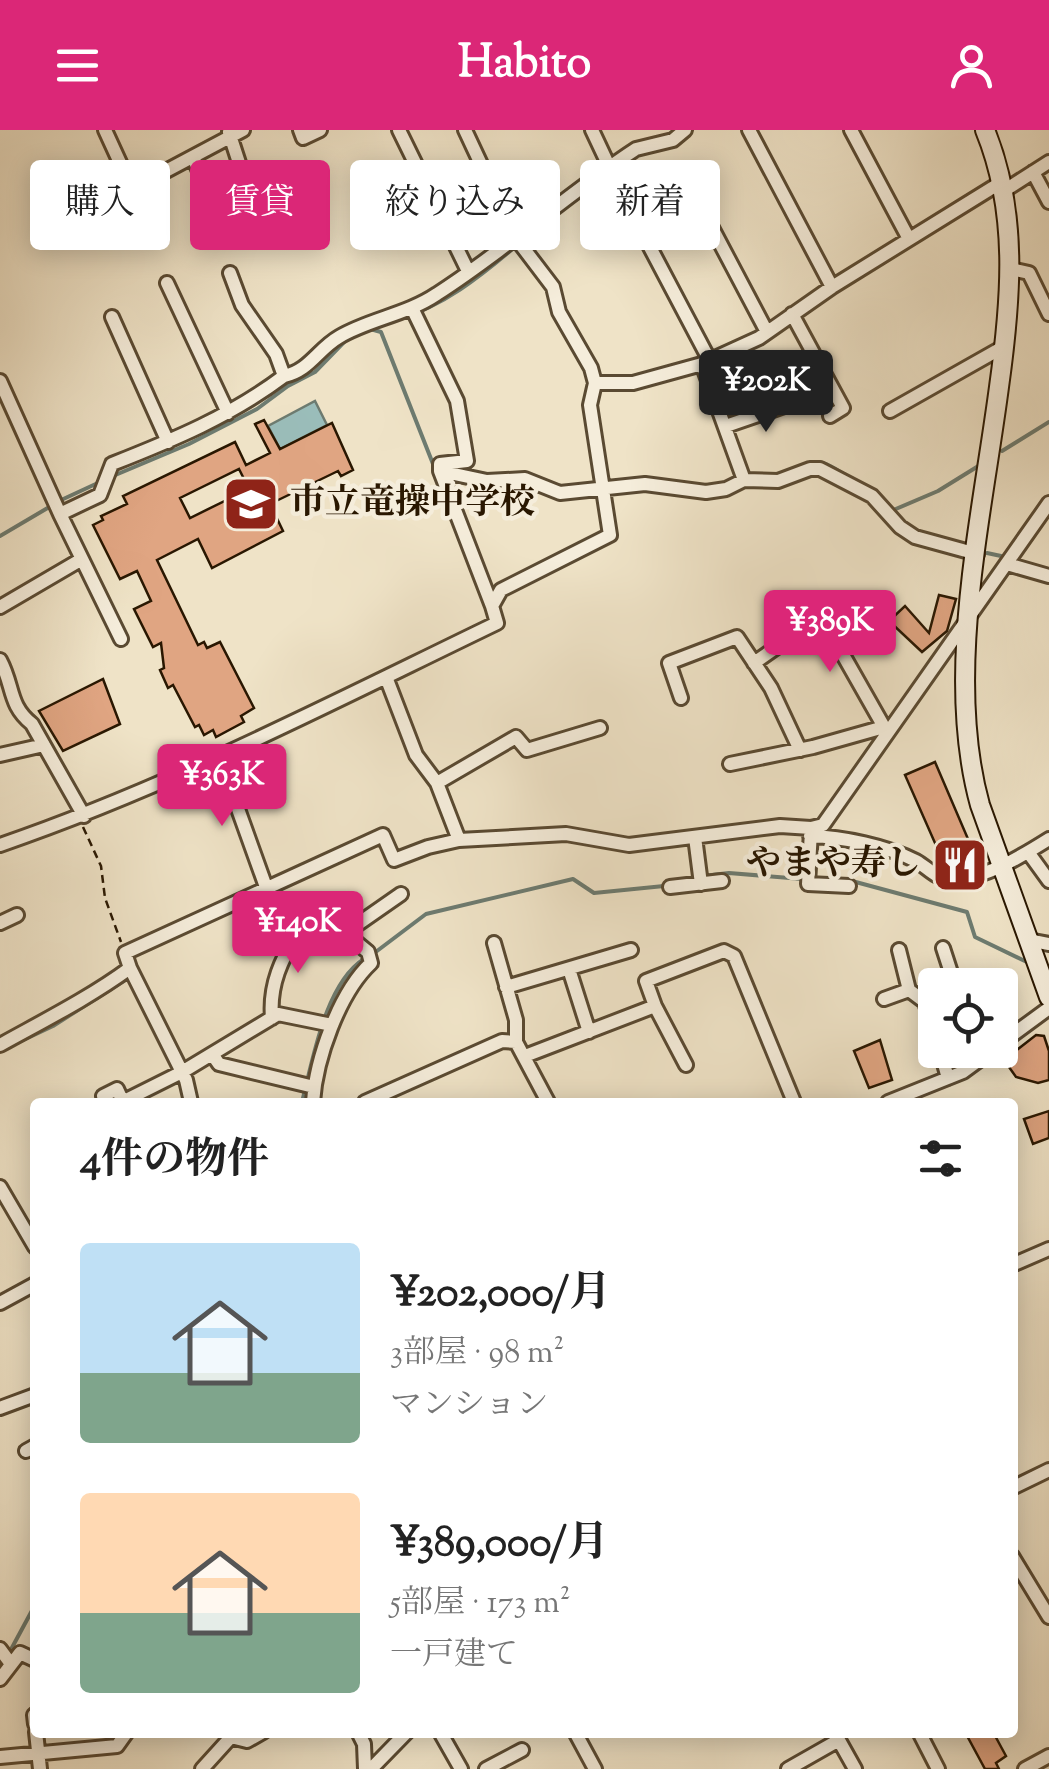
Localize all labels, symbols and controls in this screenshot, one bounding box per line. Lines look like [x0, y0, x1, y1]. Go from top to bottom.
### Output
text: Habito [458, 33, 591, 98]
icon: menu [50, 38, 105, 93]
icon: person [944, 38, 999, 93]
chip: 購入 [30, 160, 170, 250]
chip: 賃貸 [190, 160, 330, 250]
chip: 絞り込み [350, 160, 560, 250]
chip: 新着 [580, 160, 720, 250]
pin: ¥202K [696, 350, 836, 435]
text: ¥202K [721, 359, 811, 405]
school or university icon: 市立竜操中学校 [221, 474, 281, 534]
place label: 市立竜操中学校 [290, 479, 535, 530]
pin: ¥389K [760, 590, 900, 675]
text: ¥389K [786, 599, 874, 645]
pin: ¥363K [152, 744, 292, 829]
text: ¥363K [179, 753, 265, 799]
restaurant icon: やまや寿し [930, 835, 990, 895]
place label: やまや寿し [746, 840, 921, 891]
pin: ¥140K [228, 891, 368, 976]
text: ¥140K [254, 900, 342, 946]
map controls [918, 968, 1018, 1068]
button: locate [918, 968, 1018, 1068]
icon: filters [913, 1131, 968, 1186]
text: 4件の物件 [80, 1132, 269, 1192]
text: ¥202,000/月 [390, 1265, 611, 1325]
icon: home [160, 1283, 280, 1403]
text: 3部屋 · 98 m² [390, 1331, 564, 1377]
text: マンション [390, 1383, 549, 1429]
text: ¥389,000/月 [390, 1515, 609, 1575]
icon: home [160, 1533, 280, 1653]
text: 5部屋 · 173 m² [390, 1581, 571, 1627]
text: 一戸建て [390, 1633, 518, 1679]

